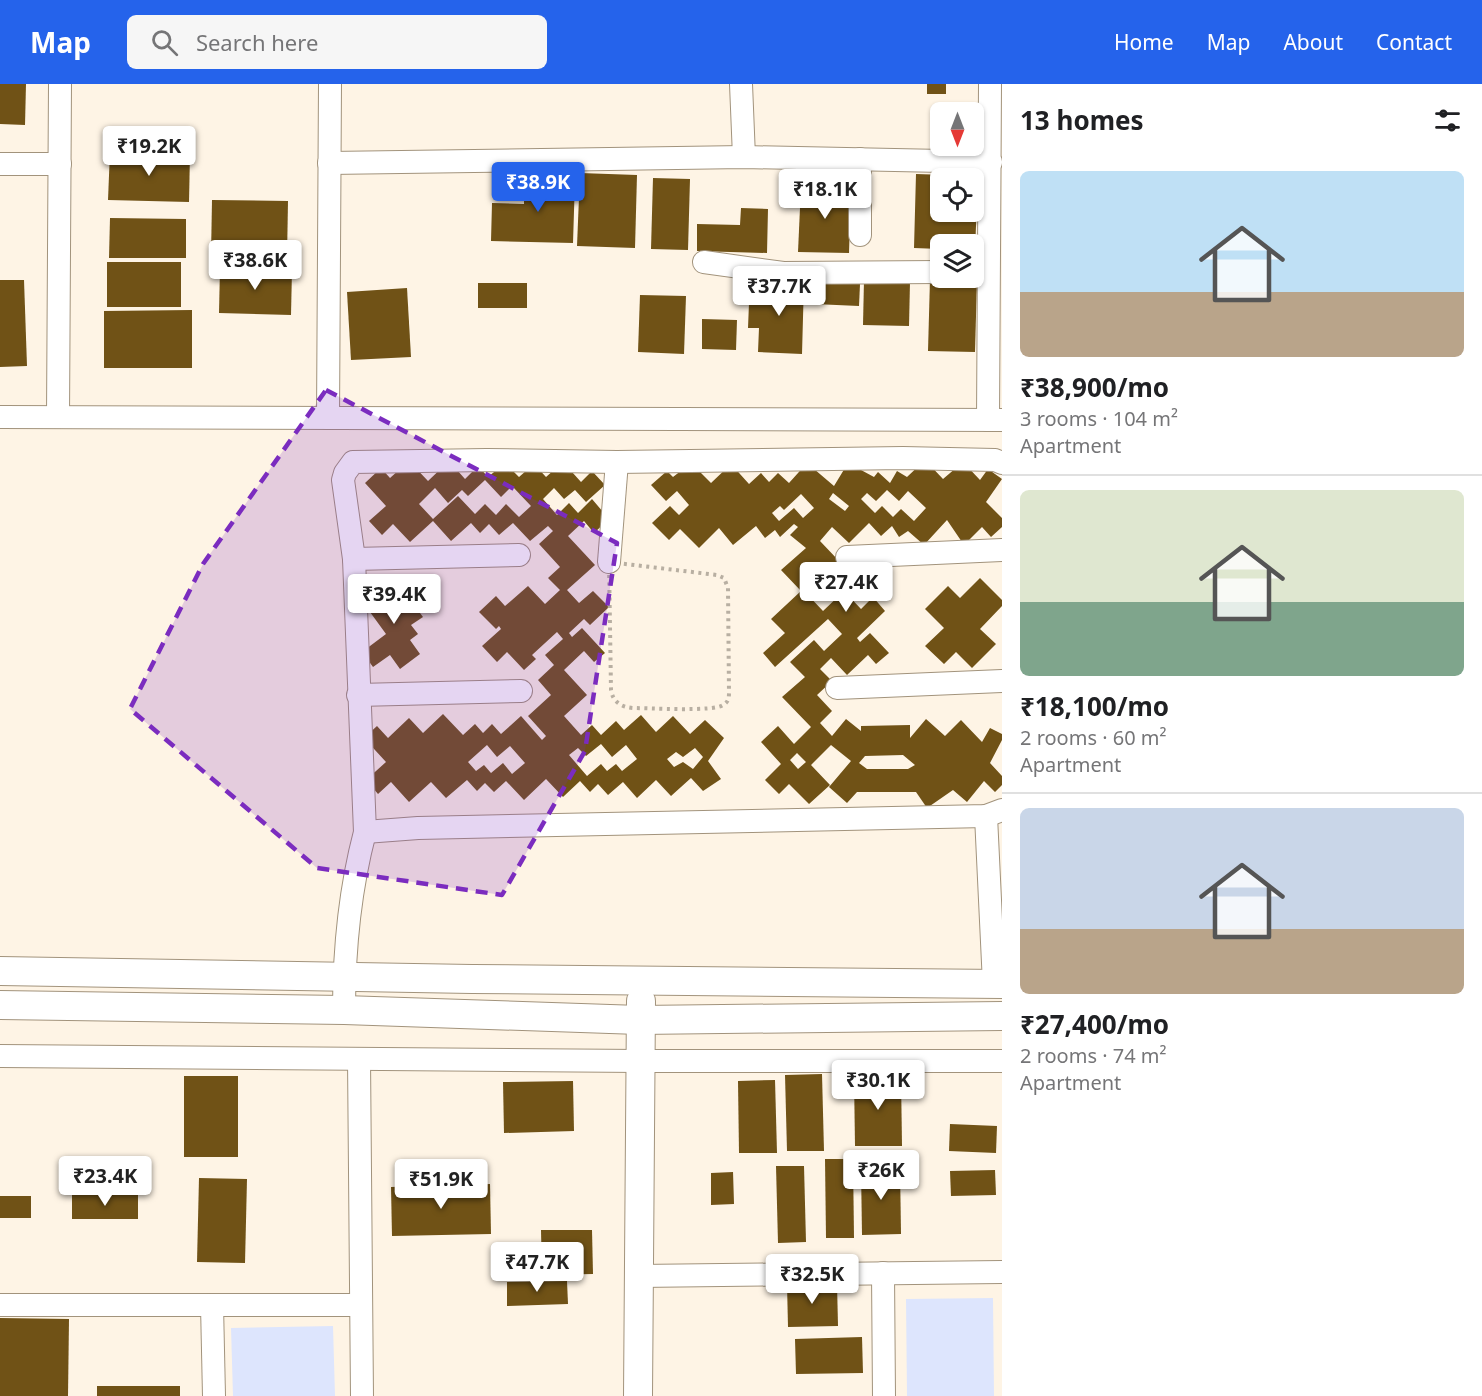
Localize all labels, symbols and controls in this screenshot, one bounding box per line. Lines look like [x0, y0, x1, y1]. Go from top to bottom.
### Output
search box [127, 15, 547, 69]
text: Map [30, 23, 91, 61]
icon: search [148, 26, 181, 59]
text: Search here [196, 27, 318, 57]
text: Home [1114, 28, 1174, 56]
text: Map [1207, 28, 1250, 56]
text: About [1283, 28, 1343, 56]
text: Contact [1376, 28, 1452, 56]
north arrow [930, 102, 984, 156]
map controls [930, 102, 984, 288]
text: 13 homes [1020, 102, 1144, 138]
icon: filters [1431, 104, 1464, 137]
pin: ₹19.2K [100, 126, 198, 177]
text: ₹19.2K [117, 132, 181, 159]
pin: ₹38.9K [489, 162, 587, 213]
text: ₹38.9K [506, 168, 570, 195]
button: locate [930, 168, 984, 222]
pin: ₹18.1K [776, 169, 874, 220]
text: ₹18.1K [793, 175, 857, 202]
icon: home [1188, 210, 1296, 318]
button: layers [930, 234, 984, 288]
pin: ₹38.6K [206, 240, 304, 291]
text: ₹38.6K [223, 246, 287, 273]
pin: ₹37.7K [730, 266, 828, 317]
text: ₹37.7K [747, 272, 811, 299]
text: ₹38,900/mo [1020, 369, 1169, 405]
text: 3 rooms · 104 m² [1020, 405, 1178, 432]
text: Apartment [1020, 432, 1121, 459]
icon: home [1188, 529, 1296, 637]
pin: ₹27.4K [797, 562, 895, 613]
text: ₹27.4K [814, 568, 878, 595]
pin: ₹39.4K [345, 574, 443, 625]
text: ₹39.4K [362, 580, 426, 607]
text: ₹18,100/mo [1020, 688, 1169, 724]
text: 2 rooms · 60 m² [1020, 724, 1167, 751]
text: Apartment [1020, 751, 1121, 778]
icon: home [1188, 847, 1296, 955]
text: ₹27,400/mo [1020, 1006, 1169, 1042]
text: 2 rooms · 74 m² [1020, 1042, 1167, 1069]
pin: ₹30.1K [829, 1060, 927, 1111]
text: ₹30.1K [846, 1066, 910, 1093]
text: Apartment [1020, 1069, 1121, 1096]
pin: ₹26K [845, 1150, 917, 1201]
pin: ₹23.4K [56, 1156, 154, 1207]
text: ₹26K [857, 1156, 905, 1183]
pin: ₹51.9K [392, 1159, 490, 1210]
text: ₹23.4K [73, 1162, 137, 1189]
text: ₹51.9K [409, 1165, 473, 1192]
pin: ₹47.7K [488, 1242, 586, 1293]
text: ₹47.7K [505, 1248, 569, 1275]
pin: ₹32.5K [763, 1254, 861, 1305]
text: ₹32.5K [780, 1260, 844, 1287]

